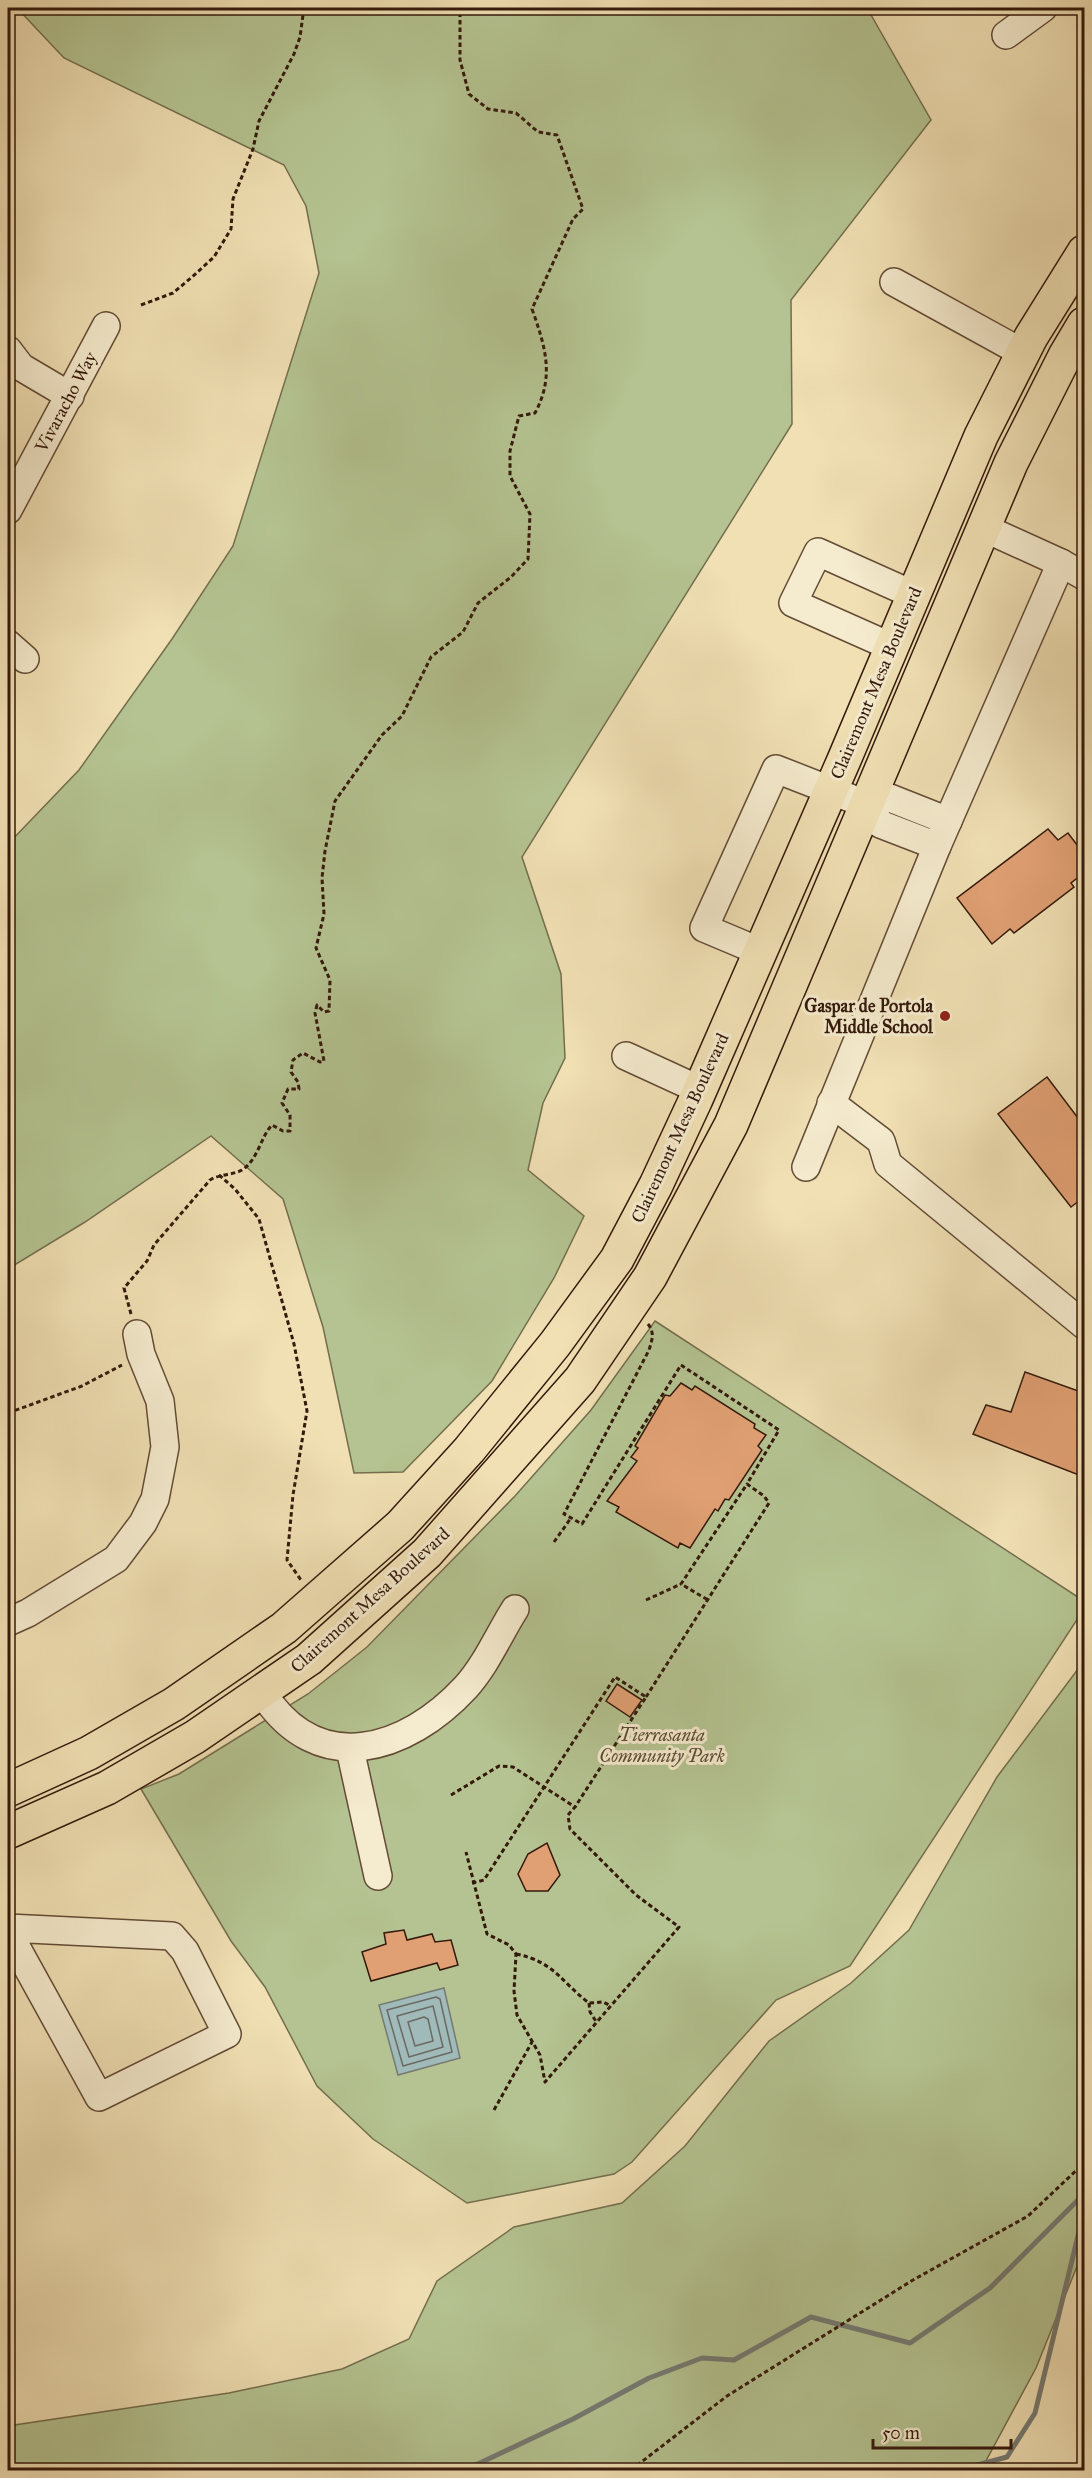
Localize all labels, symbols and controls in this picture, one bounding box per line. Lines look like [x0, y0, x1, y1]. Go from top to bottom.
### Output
street label: Vivaracho Way [30, 348, 102, 457]
street label: Clairemont Mesa Boulevard [825, 584, 927, 782]
place label: Gaspar de Portola Middle School [804, 995, 934, 1038]
marker: Gaspar de Portola Middle School [938, 1009, 952, 1023]
street label: Clairemont Mesa Boulevard [626, 1030, 734, 1226]
street label: Clairemont Mesa Boulevard [286, 1523, 454, 1677]
park label: Tierrasanta Community Park [599, 1724, 725, 1767]
scale bar [873, 2412, 1011, 2450]
text: 50 m [882, 2422, 920, 2444]

